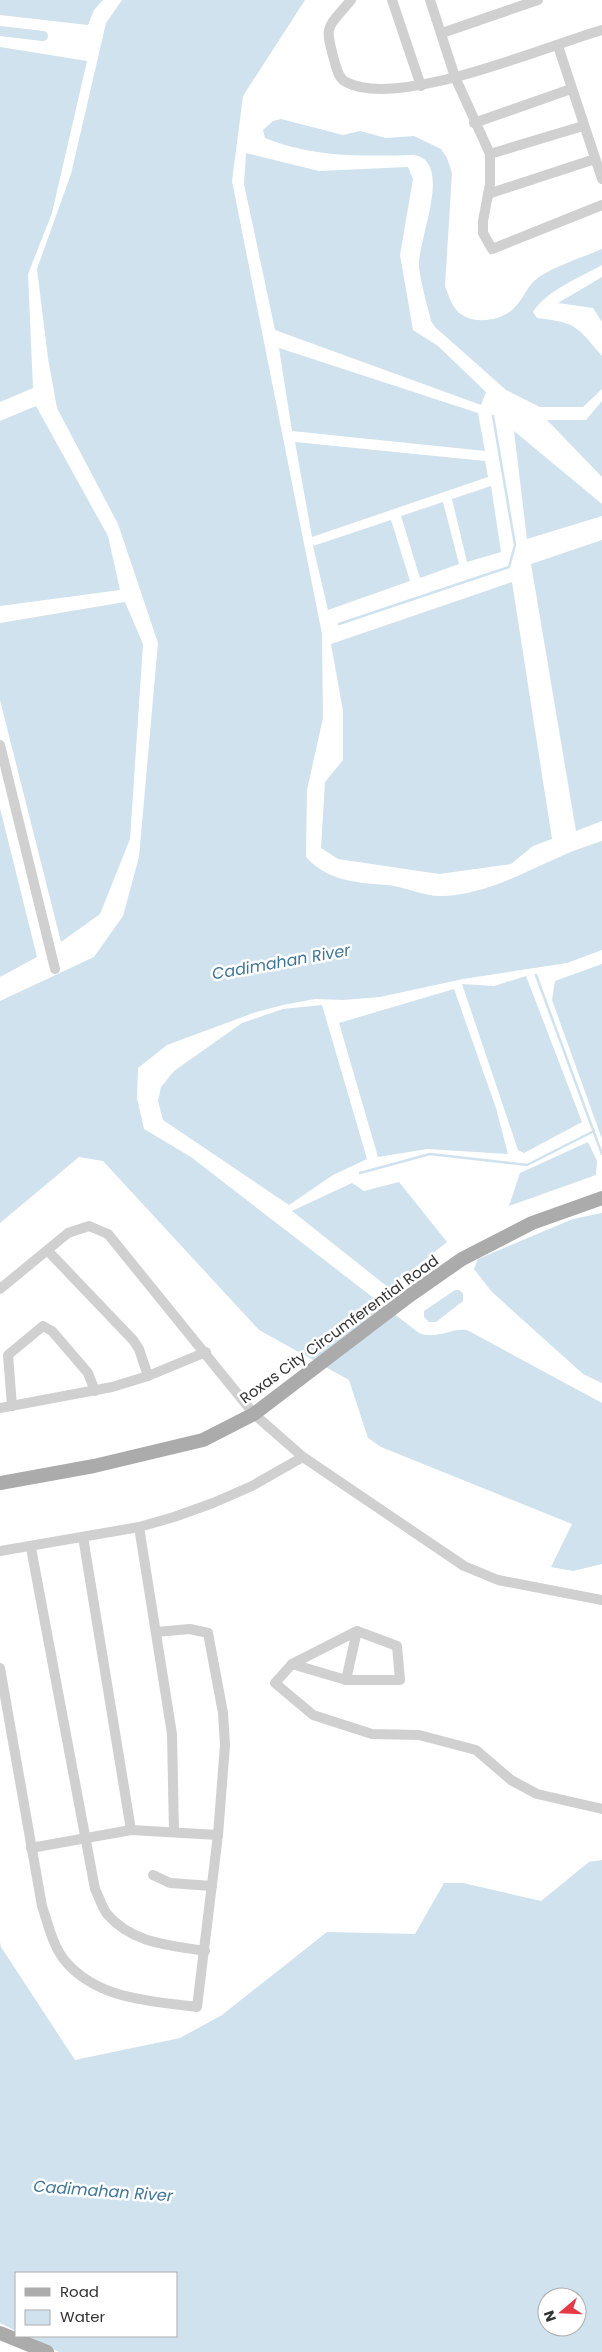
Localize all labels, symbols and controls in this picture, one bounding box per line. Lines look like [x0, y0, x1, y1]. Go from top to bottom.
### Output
water label: Cadimahan River [210, 938, 353, 985]
street label: Roxas City Circumferential Road [235, 1250, 443, 1408]
water label: Cadimahan River [32, 2175, 175, 2207]
legend [15, 2272, 178, 2337]
text: Road [60, 2281, 99, 2302]
north arrow [537, 2287, 587, 2337]
text: Water [60, 2306, 106, 2327]
text: N [539, 2308, 561, 2324]

